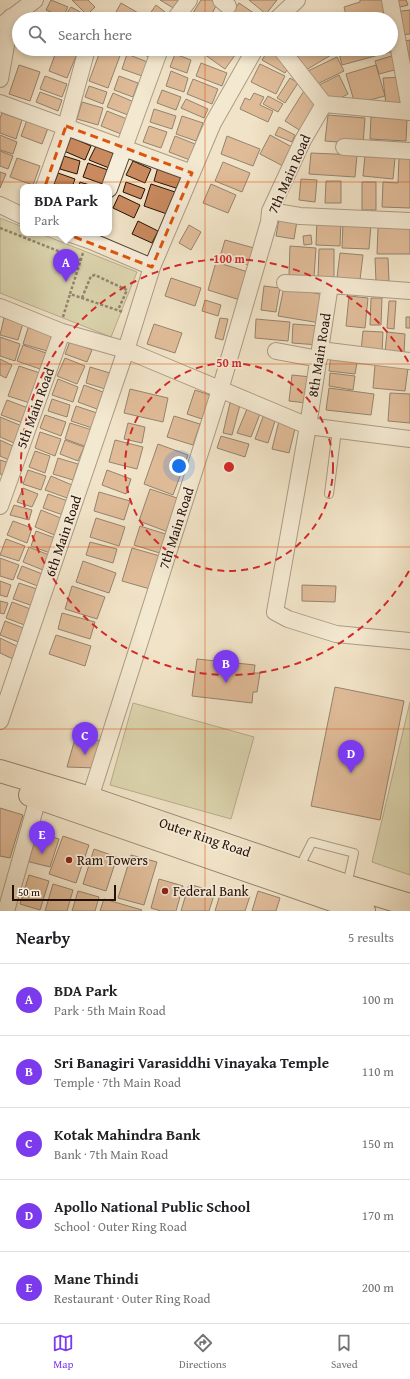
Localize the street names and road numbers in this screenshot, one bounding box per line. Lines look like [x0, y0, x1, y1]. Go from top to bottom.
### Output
street label: 7th Main Road [263, 131, 316, 217]
street label: 8th Main Road [302, 311, 336, 398]
street label: 5th Main Road [11, 364, 59, 451]
street label: 7th Main Road [153, 484, 199, 571]
street label: 6th Main Road [40, 492, 86, 579]
street label: Outer Ring Road [157, 812, 254, 862]

